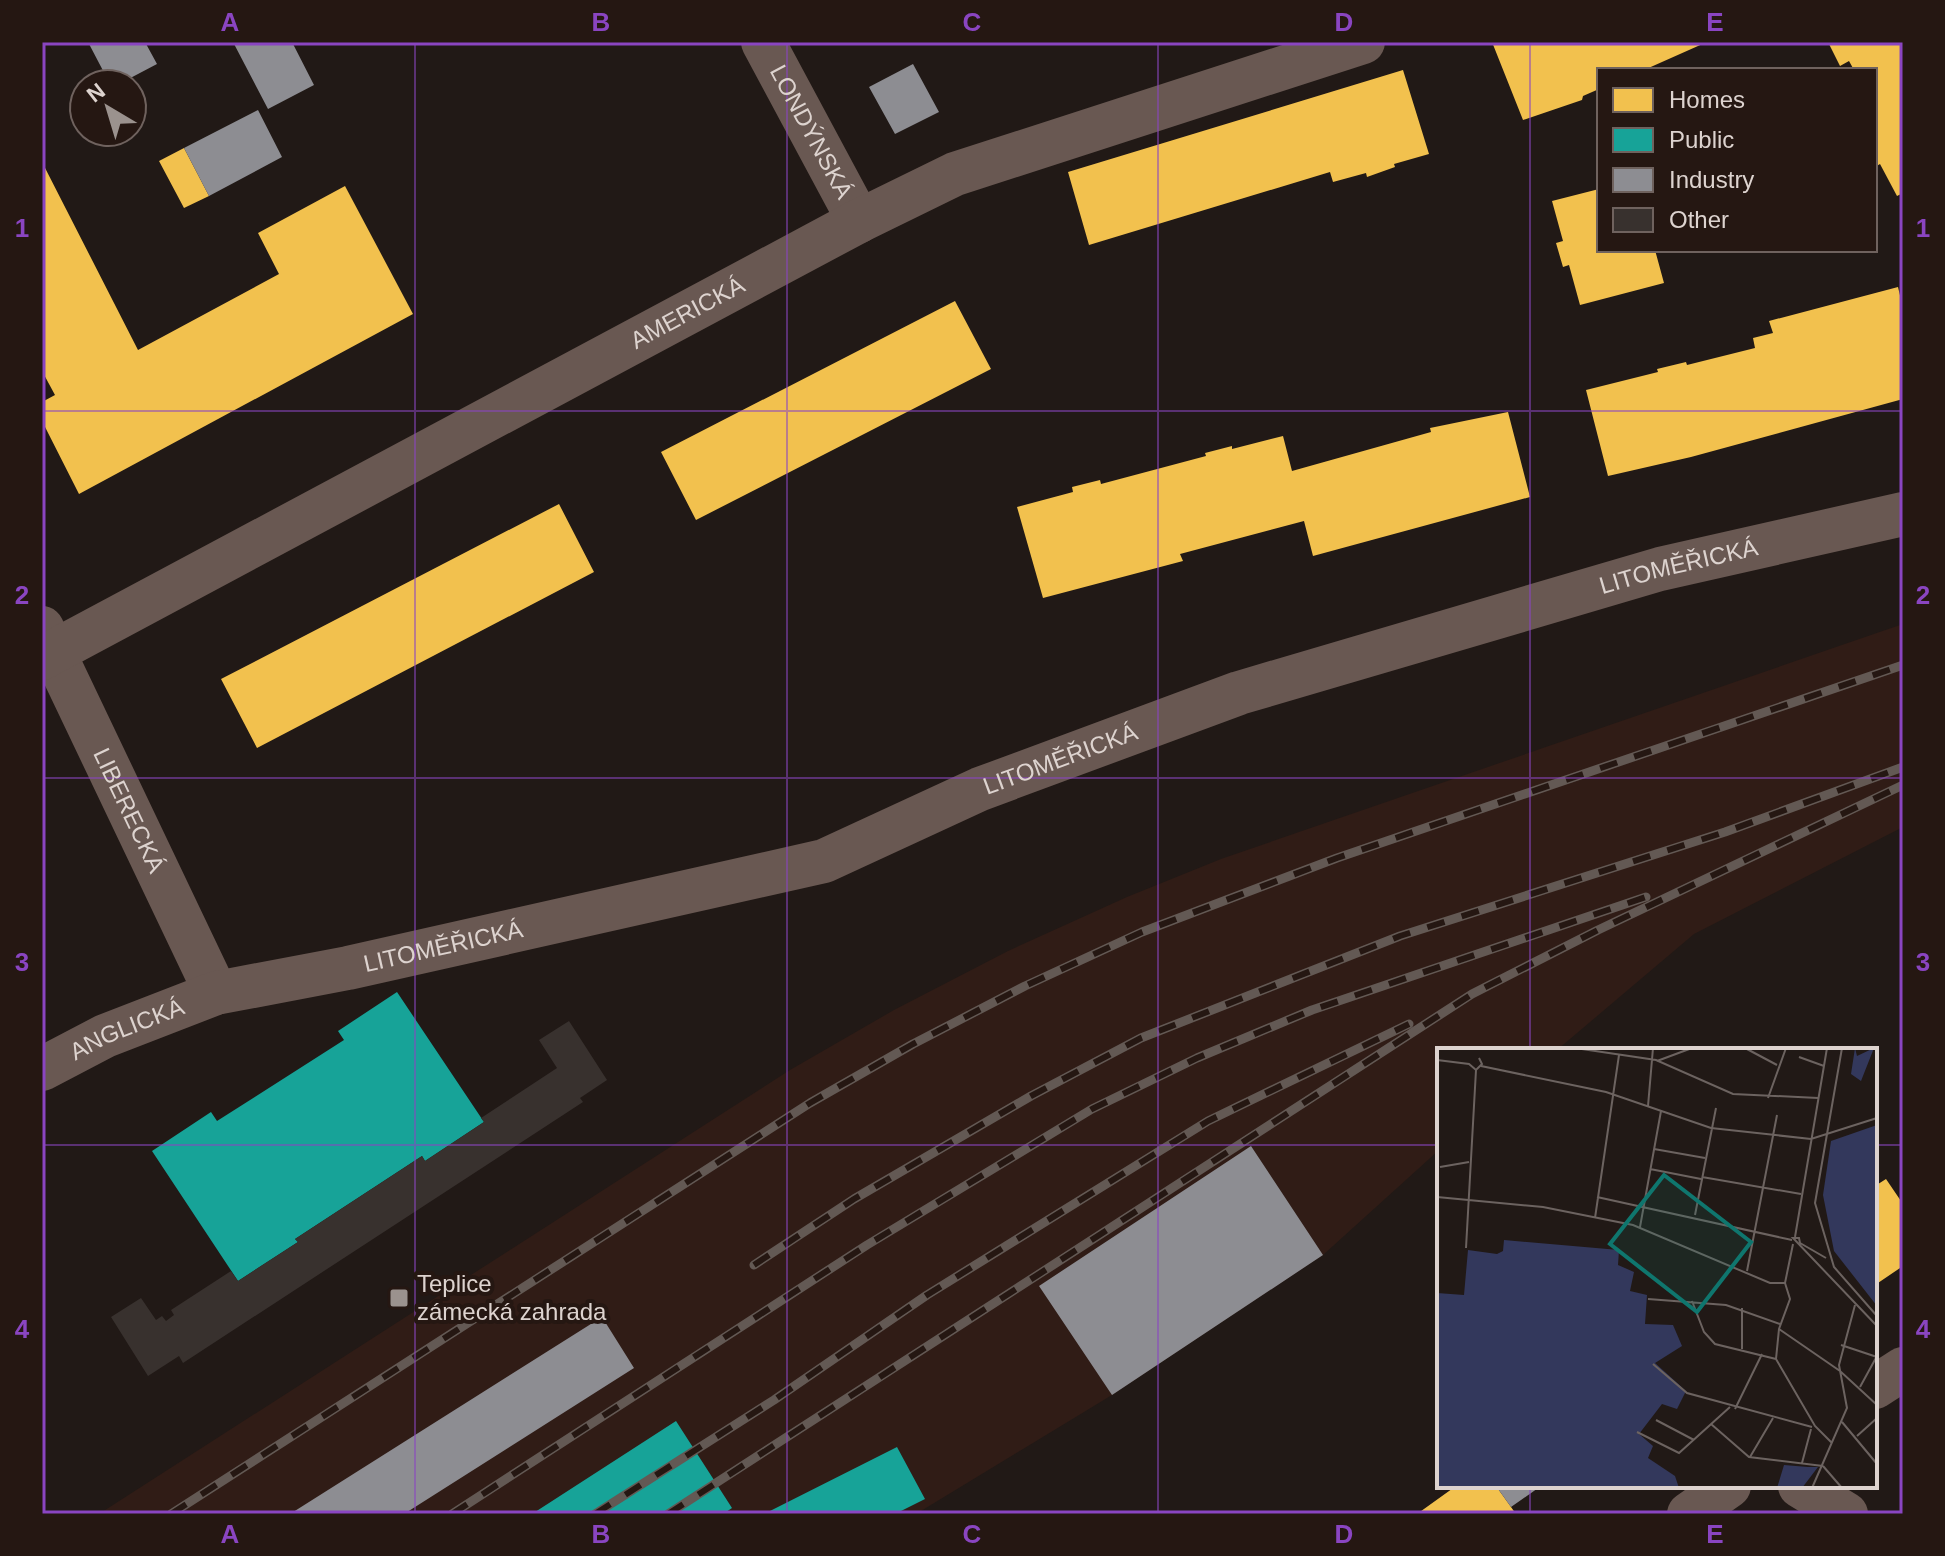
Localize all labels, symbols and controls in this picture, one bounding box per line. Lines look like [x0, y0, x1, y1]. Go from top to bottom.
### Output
text: A [221, 7, 240, 37]
text: B [592, 7, 610, 37]
text: C [963, 7, 982, 37]
text: D [1335, 7, 1353, 37]
text: E [1706, 7, 1724, 37]
street label: LONDÝNSKÁ [765, 60, 859, 203]
north arrow [68, 68, 148, 148]
legend [1597, 68, 1877, 252]
text: N [82, 78, 110, 107]
text: Homes [1669, 86, 1745, 113]
text: Public [1669, 126, 1734, 153]
text: Industry [1669, 166, 1754, 193]
text: Other [1669, 206, 1729, 233]
text: 1 [15, 213, 29, 243]
text: 1 [1916, 213, 1930, 243]
street label: AMERICKÁ [626, 271, 749, 354]
street label: LITOMĚŘICKÁ [1596, 533, 1760, 599]
text: 2 [15, 580, 29, 610]
text: 2 [1916, 580, 1930, 610]
street label: LITOMĚŘICKÁ [979, 718, 1141, 800]
street label: LIBERECKÁ [88, 743, 171, 877]
street label: LITOMĚŘICKÁ [361, 915, 525, 977]
text: 3 [15, 947, 29, 977]
text: 3 [1916, 947, 1930, 977]
street label: ANGLICKÁ [65, 993, 188, 1065]
inset map [1437, 1048, 1877, 1488]
place label: Teplice zámecká zahrada [417, 1270, 607, 1325]
marker: Teplice zámecká zahrada [388, 1287, 410, 1309]
text: 4 [15, 1314, 30, 1344]
text: 4 [1916, 1314, 1931, 1344]
text: A [221, 1519, 240, 1549]
text: B [592, 1519, 610, 1549]
text: C [963, 1519, 982, 1549]
text: D [1335, 1519, 1353, 1549]
text: E [1706, 1519, 1724, 1549]

